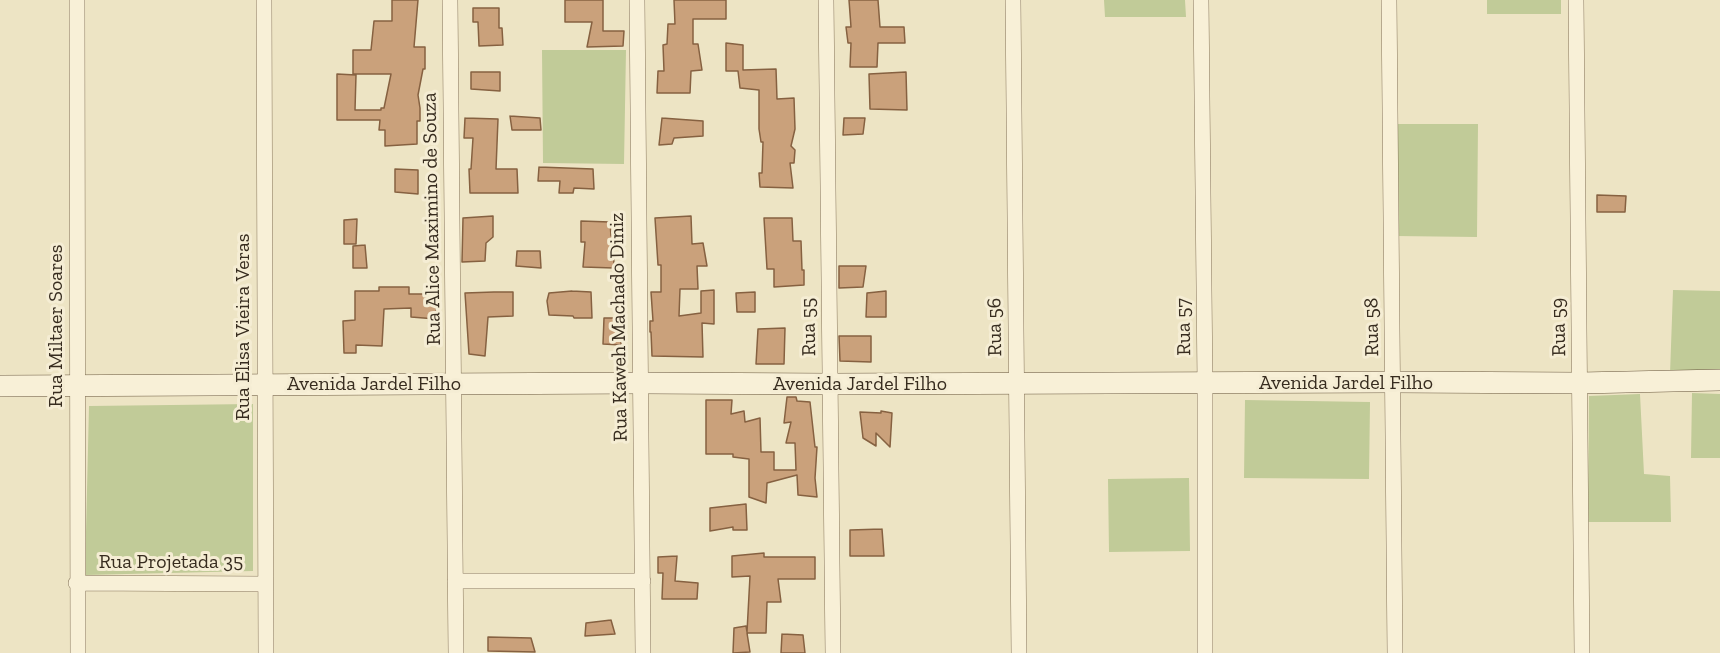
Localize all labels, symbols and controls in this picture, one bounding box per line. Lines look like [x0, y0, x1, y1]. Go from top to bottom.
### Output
street label: Rua Alice Maximino de Souza [418, 92, 446, 346]
street label: Rua Kaweh Machado Diniz [605, 212, 633, 442]
street label: Rua Elisa Vieira Veras [231, 233, 255, 421]
street label: Rua Miltaer Soares [44, 245, 68, 407]
street label: Rua 56 [982, 297, 1008, 357]
street label: Rua 58 [1359, 297, 1385, 357]
street label: Rua 59 [1546, 297, 1572, 357]
street label: Rua 55 [796, 298, 822, 356]
street label: Rua 57 [1172, 298, 1196, 356]
street label: Avenida Jardel Filho [1259, 371, 1433, 395]
street label: Avenida Jardel Filho [287, 372, 461, 396]
street label: Avenida Jardel Filho [773, 372, 947, 396]
street label: Rua Projetada 35 [99, 550, 243, 574]

